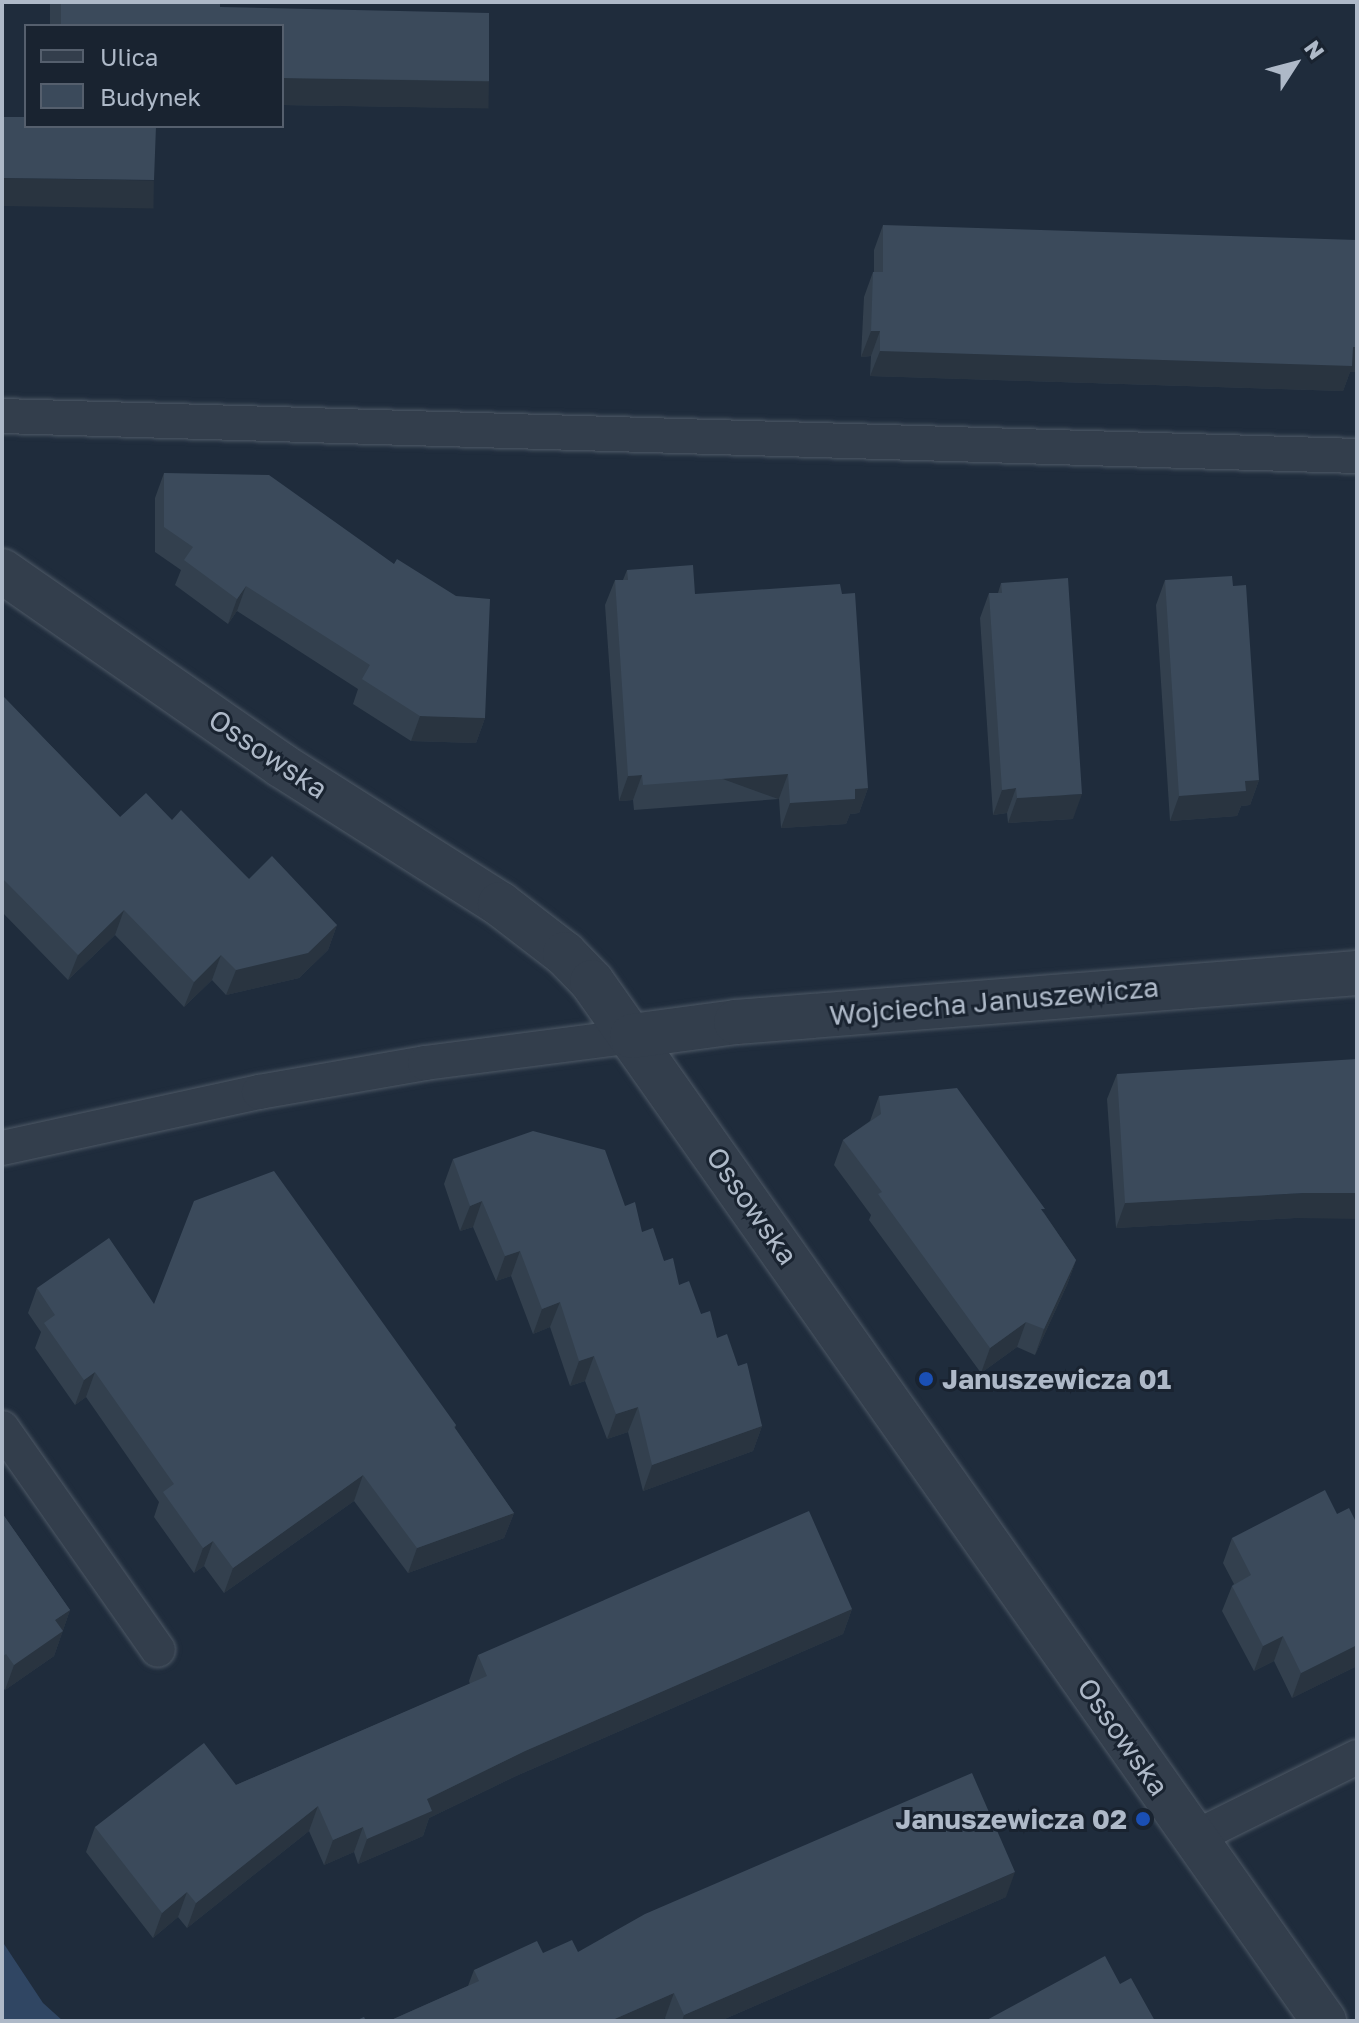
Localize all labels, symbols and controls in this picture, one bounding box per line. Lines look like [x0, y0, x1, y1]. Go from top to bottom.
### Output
legend [24, 24, 284, 128]
north arrow [1255, 24, 1335, 104]
text: N [1299, 35, 1331, 64]
text: Ulica [100, 42, 158, 71]
text: Budynek [100, 82, 201, 111]
street label: Ossowska [202, 702, 334, 806]
street label: Wojciecha Januszewicza [828, 970, 1160, 1032]
street label: Ossowska [699, 1141, 805, 1271]
place label: Januszewicza 01 [942, 1362, 1171, 1396]
marker: Januszewicza 01 [917, 1370, 935, 1388]
street label: Ossowska [1070, 1672, 1176, 1802]
place label: Januszewicza 02 [895, 1802, 1127, 1836]
marker: Januszewicza 02 [1134, 1810, 1152, 1828]

